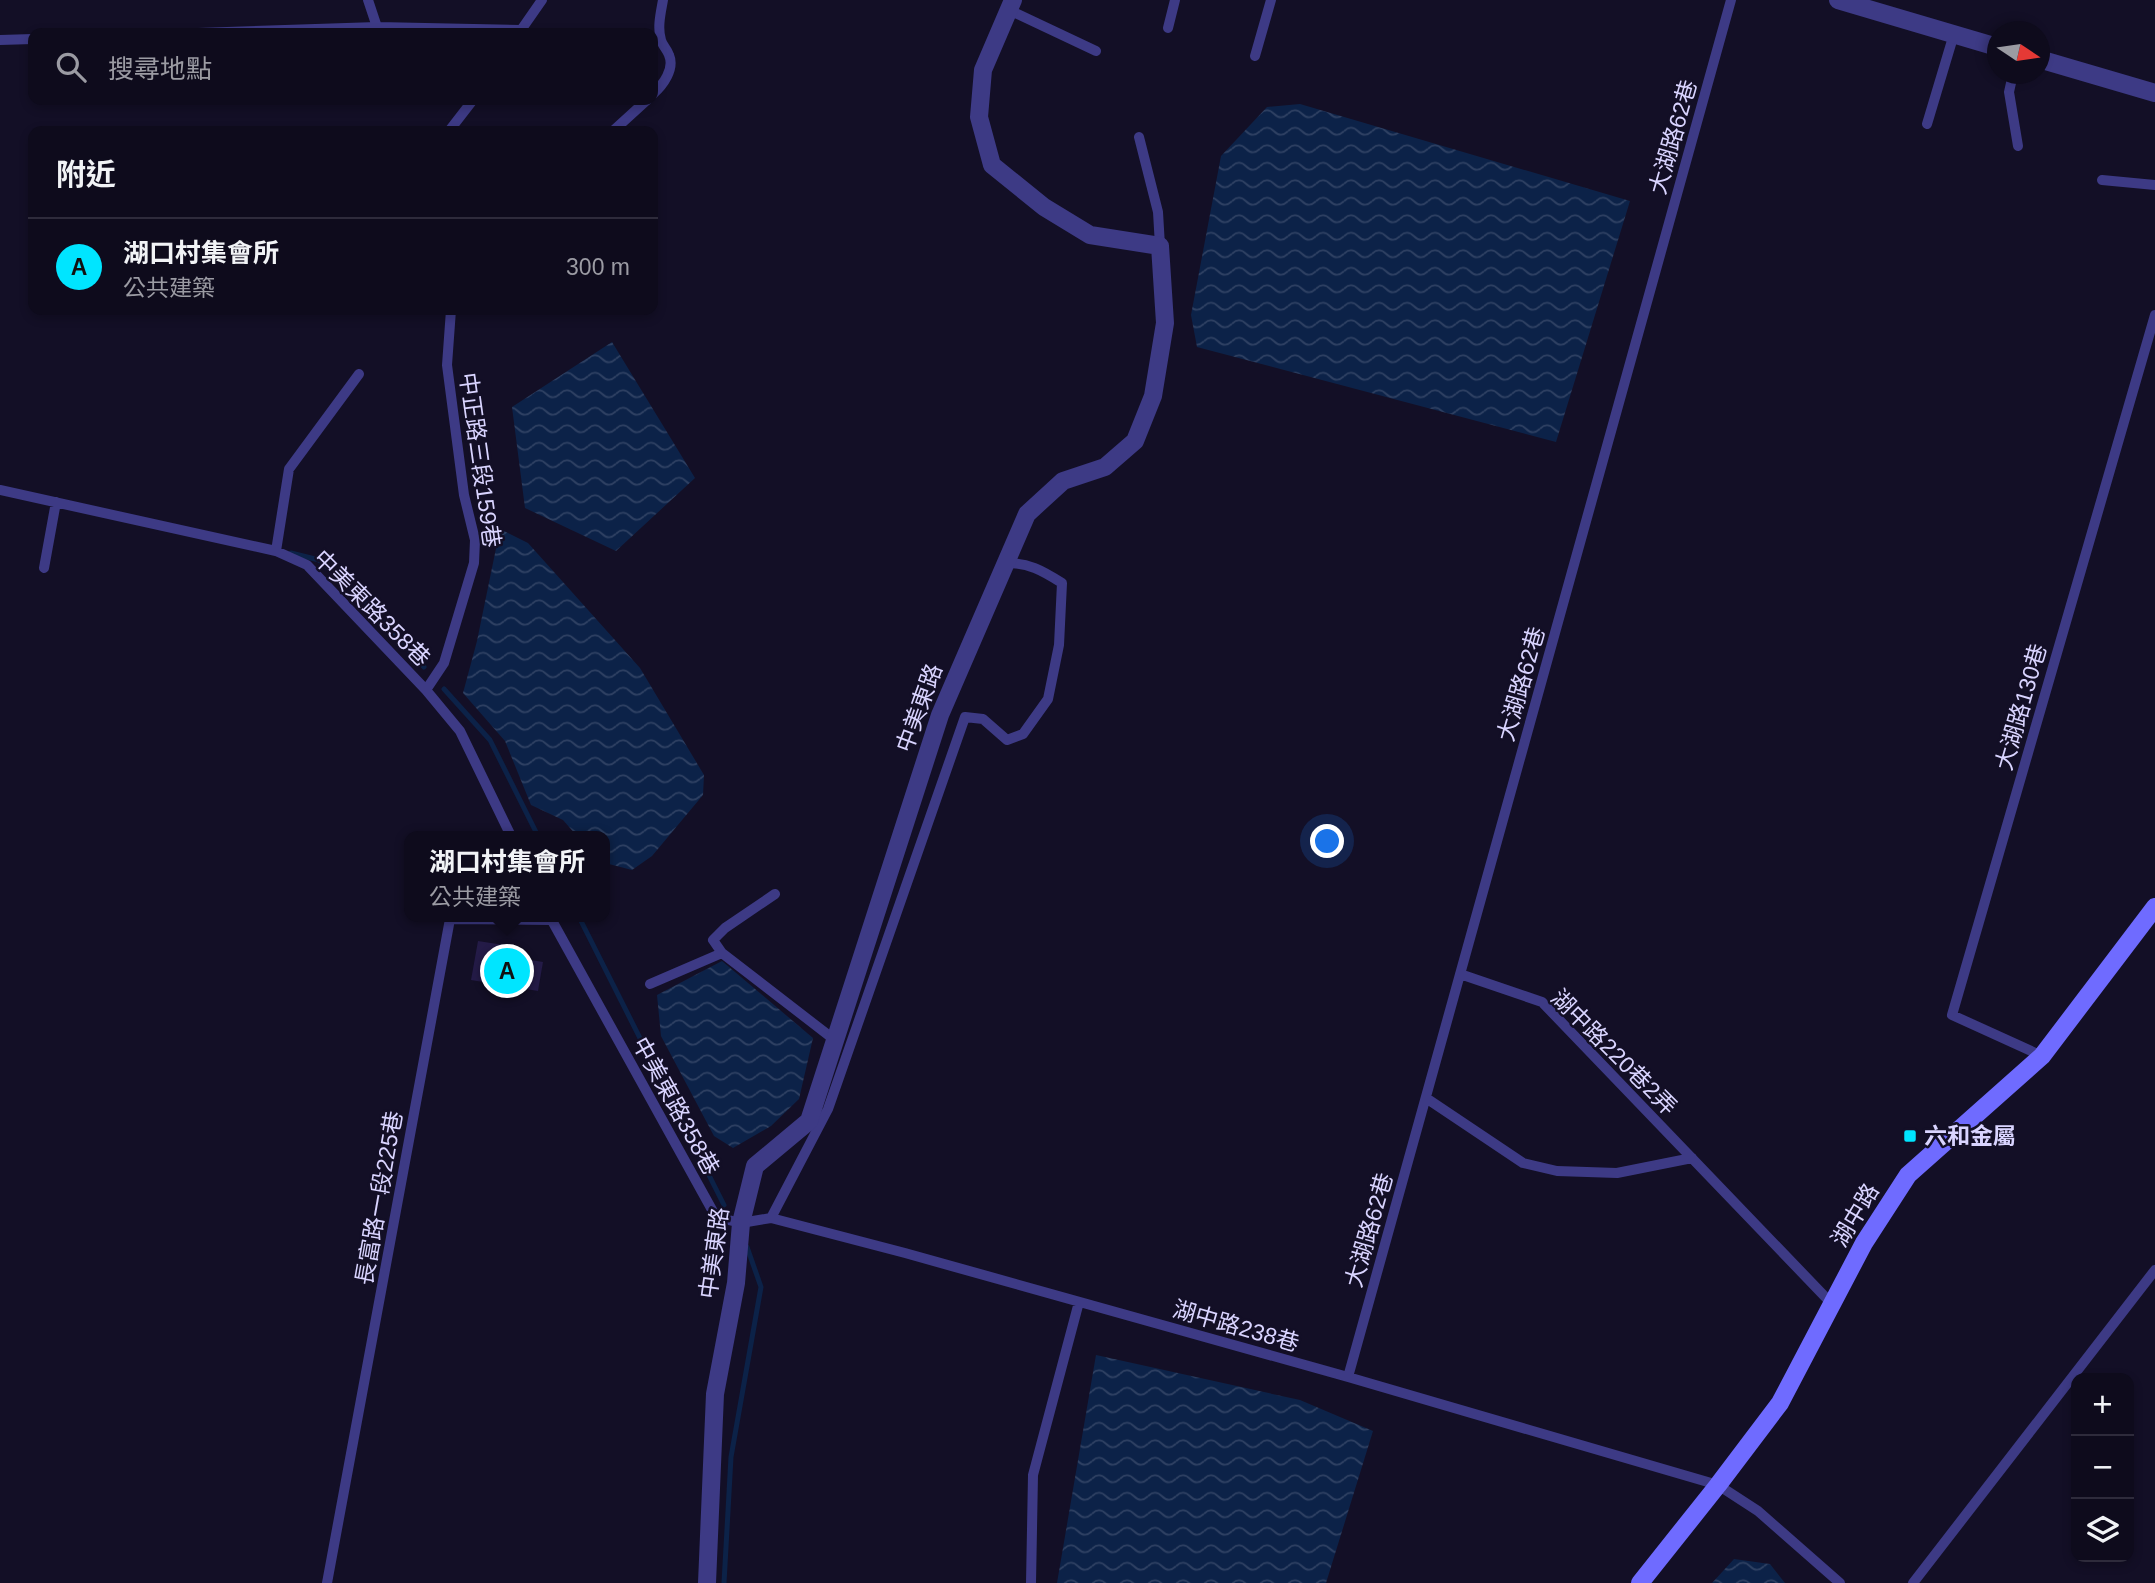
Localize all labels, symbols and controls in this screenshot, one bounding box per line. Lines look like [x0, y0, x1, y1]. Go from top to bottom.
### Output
north arrow [1987, 21, 2050, 84]
search box [28, 28, 658, 105]
icon: search [52, 48, 90, 86]
text: 搜尋地點 [108, 54, 212, 84]
street label: 大湖路62巷 [1644, 77, 1702, 197]
text: 附近 [56, 158, 116, 191]
text: 湖口村集會所 [123, 238, 279, 268]
text: A [71, 254, 87, 280]
text: 300 m [566, 254, 630, 280]
text: 公共建築 [123, 275, 215, 301]
street label: 中正路三段159巷 [455, 371, 505, 549]
street label: 中美東路358巷 [309, 545, 435, 671]
street label: 大湖路62巷 [1492, 624, 1550, 744]
street label: 大湖路130巷 [1991, 641, 2051, 773]
street label: 中美東路 [891, 660, 947, 756]
your location [1310, 824, 1344, 858]
popup [404, 831, 610, 922]
text: 湖口村集會所 [429, 847, 585, 877]
text: 公共建築 [429, 884, 521, 910]
pin: A [484, 945, 530, 997]
street label: 湖中路220巷2弄 [1546, 984, 1682, 1120]
street label: 中美東路358巷 [627, 1033, 725, 1179]
street label: 長富路一段225巷 [351, 1109, 407, 1287]
place label: 六和金屬 [1924, 1123, 2016, 1149]
marker: 六和金屬 [1902, 1128, 1918, 1144]
street label: 大湖路62巷 [1340, 1170, 1398, 1290]
street label: 湖中路 [1826, 1179, 1884, 1251]
street label: 中美東路 [695, 1206, 733, 1300]
street label: 湖中路238巷 [1170, 1296, 1302, 1356]
map controls [2071, 1373, 2134, 1562]
button: + [2071, 1373, 2134, 1436]
button: − [2071, 1436, 2134, 1499]
button: layers [2071, 1499, 2134, 1562]

